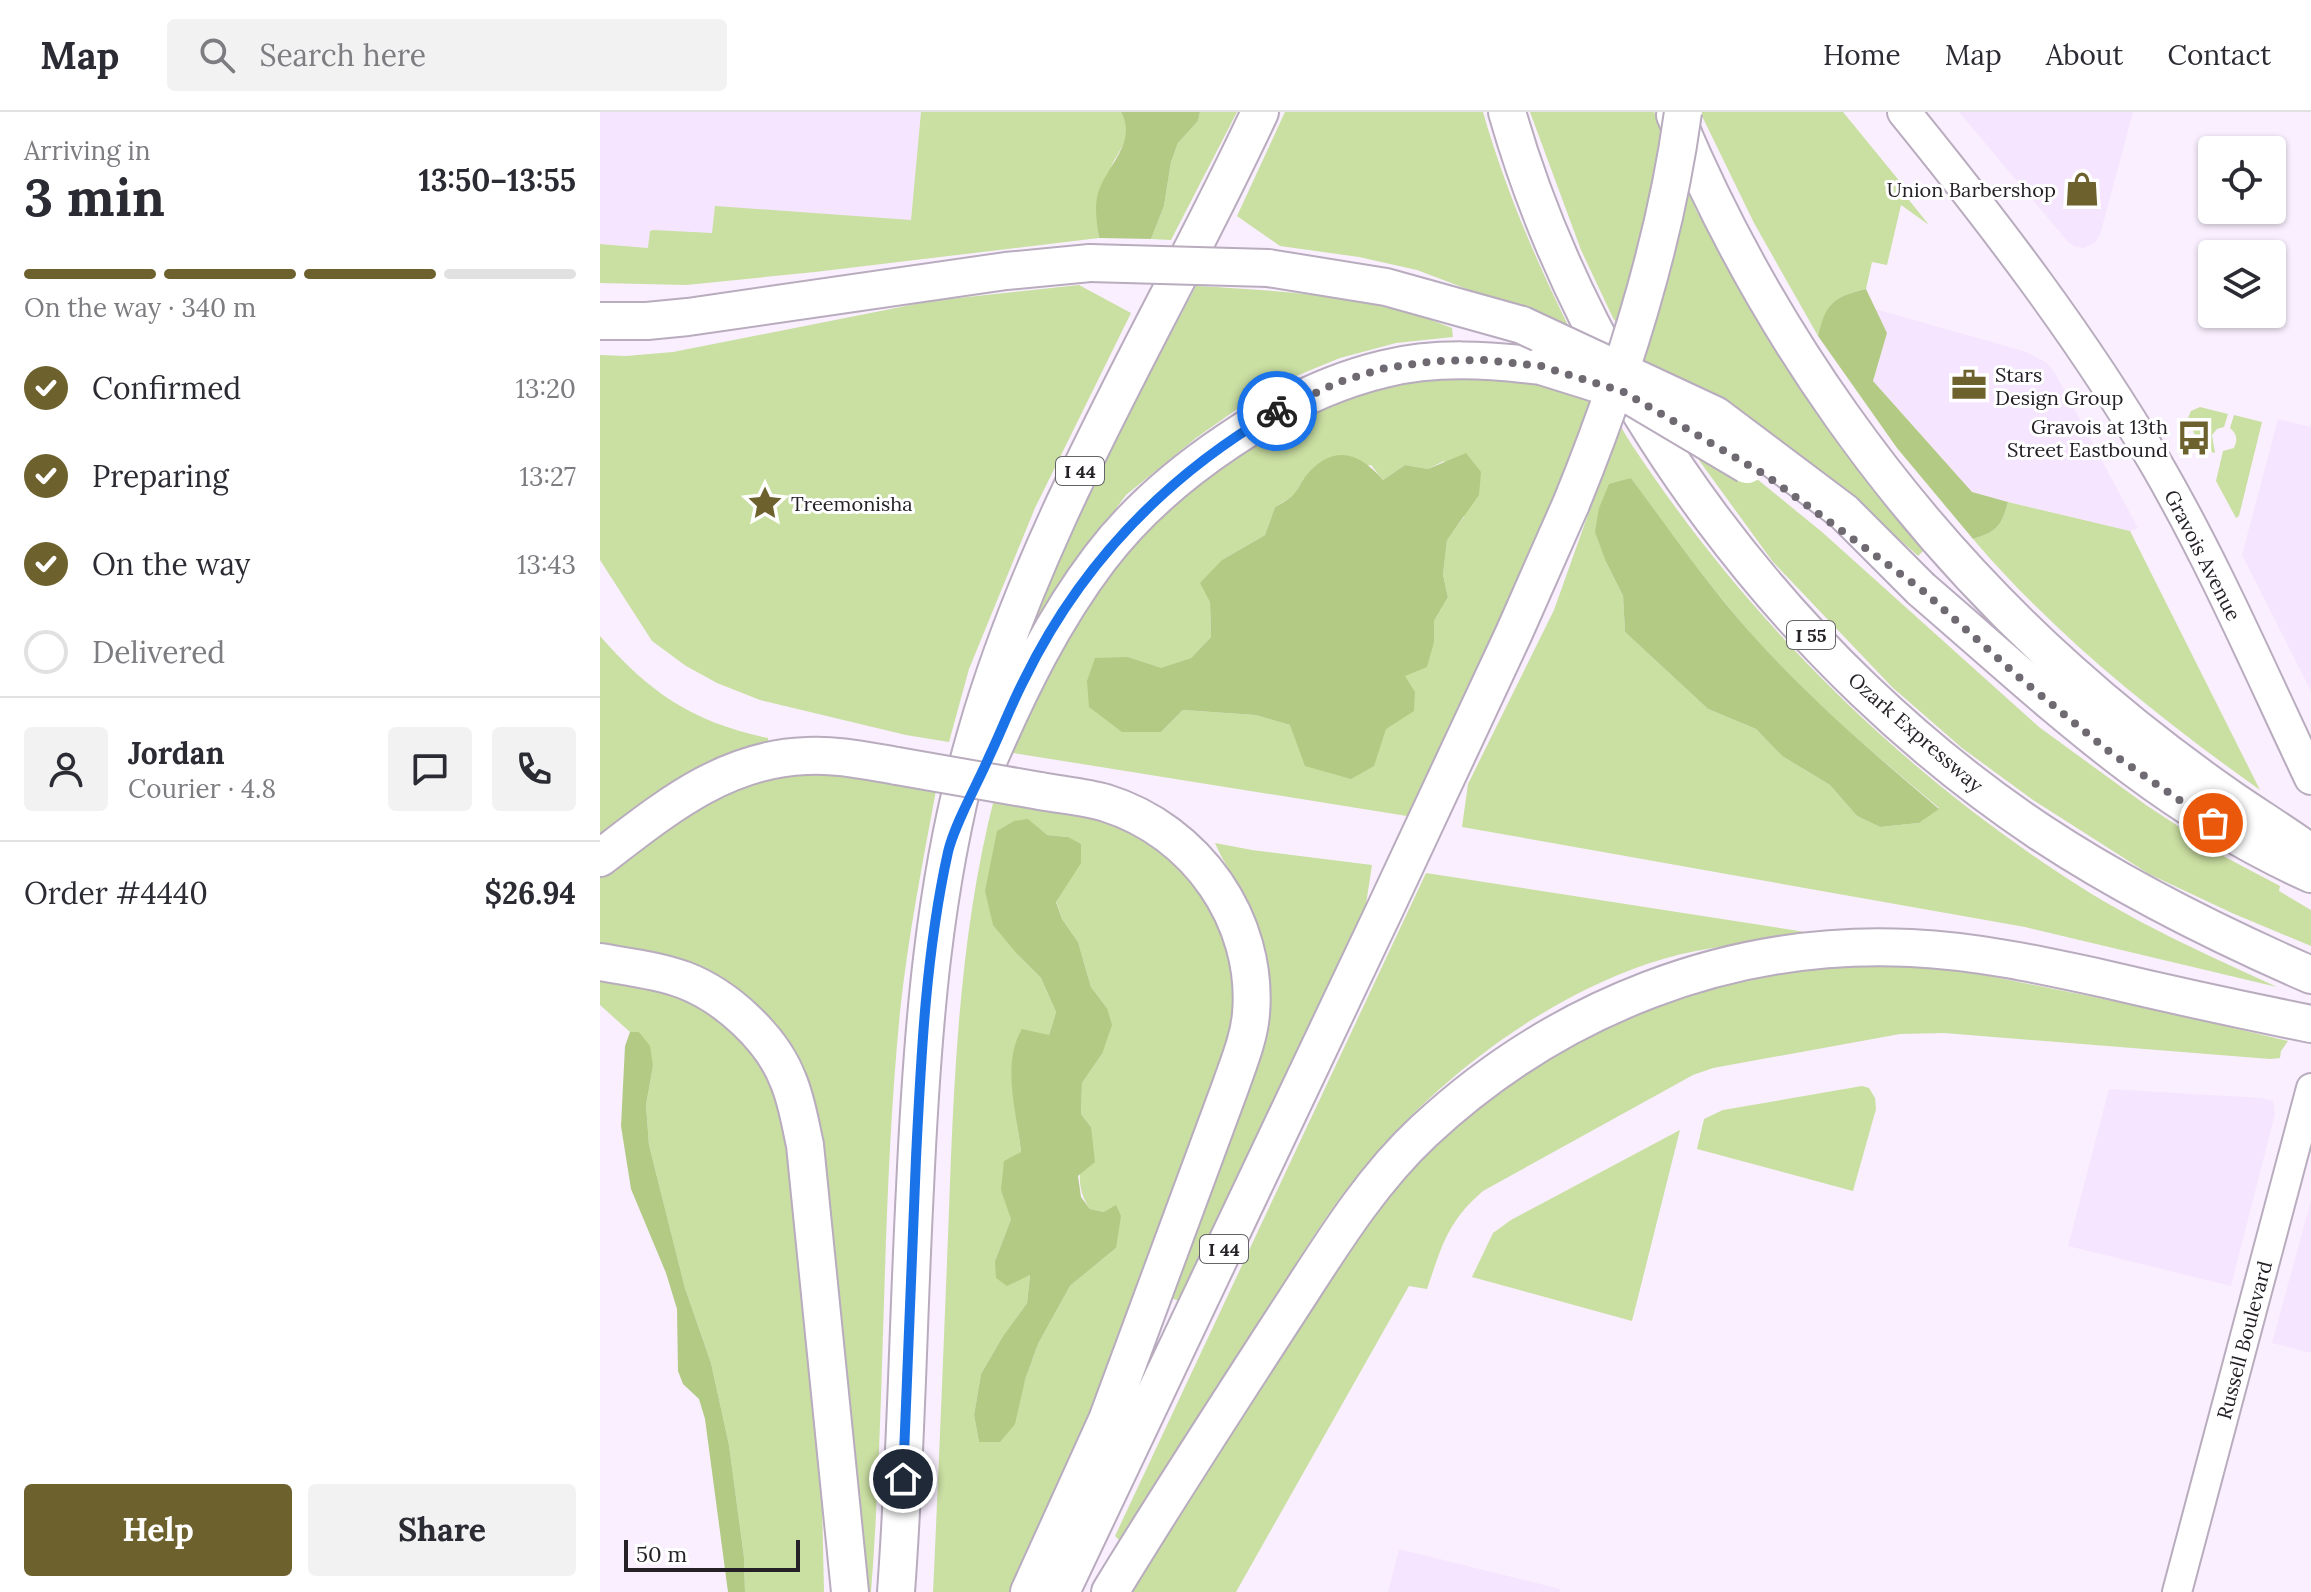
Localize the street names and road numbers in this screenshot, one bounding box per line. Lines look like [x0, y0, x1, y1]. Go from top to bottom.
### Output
road number: I 44 [1056, 457, 1104, 485]
street label: Gravois Avenue [2159, 485, 2247, 625]
road number: I 55 [1787, 621, 1835, 649]
street label: Ozark Expressway [1844, 667, 1989, 798]
road number: I 44 [1200, 1235, 1248, 1263]
street label: Russell Boulevard [2211, 1258, 2277, 1422]

